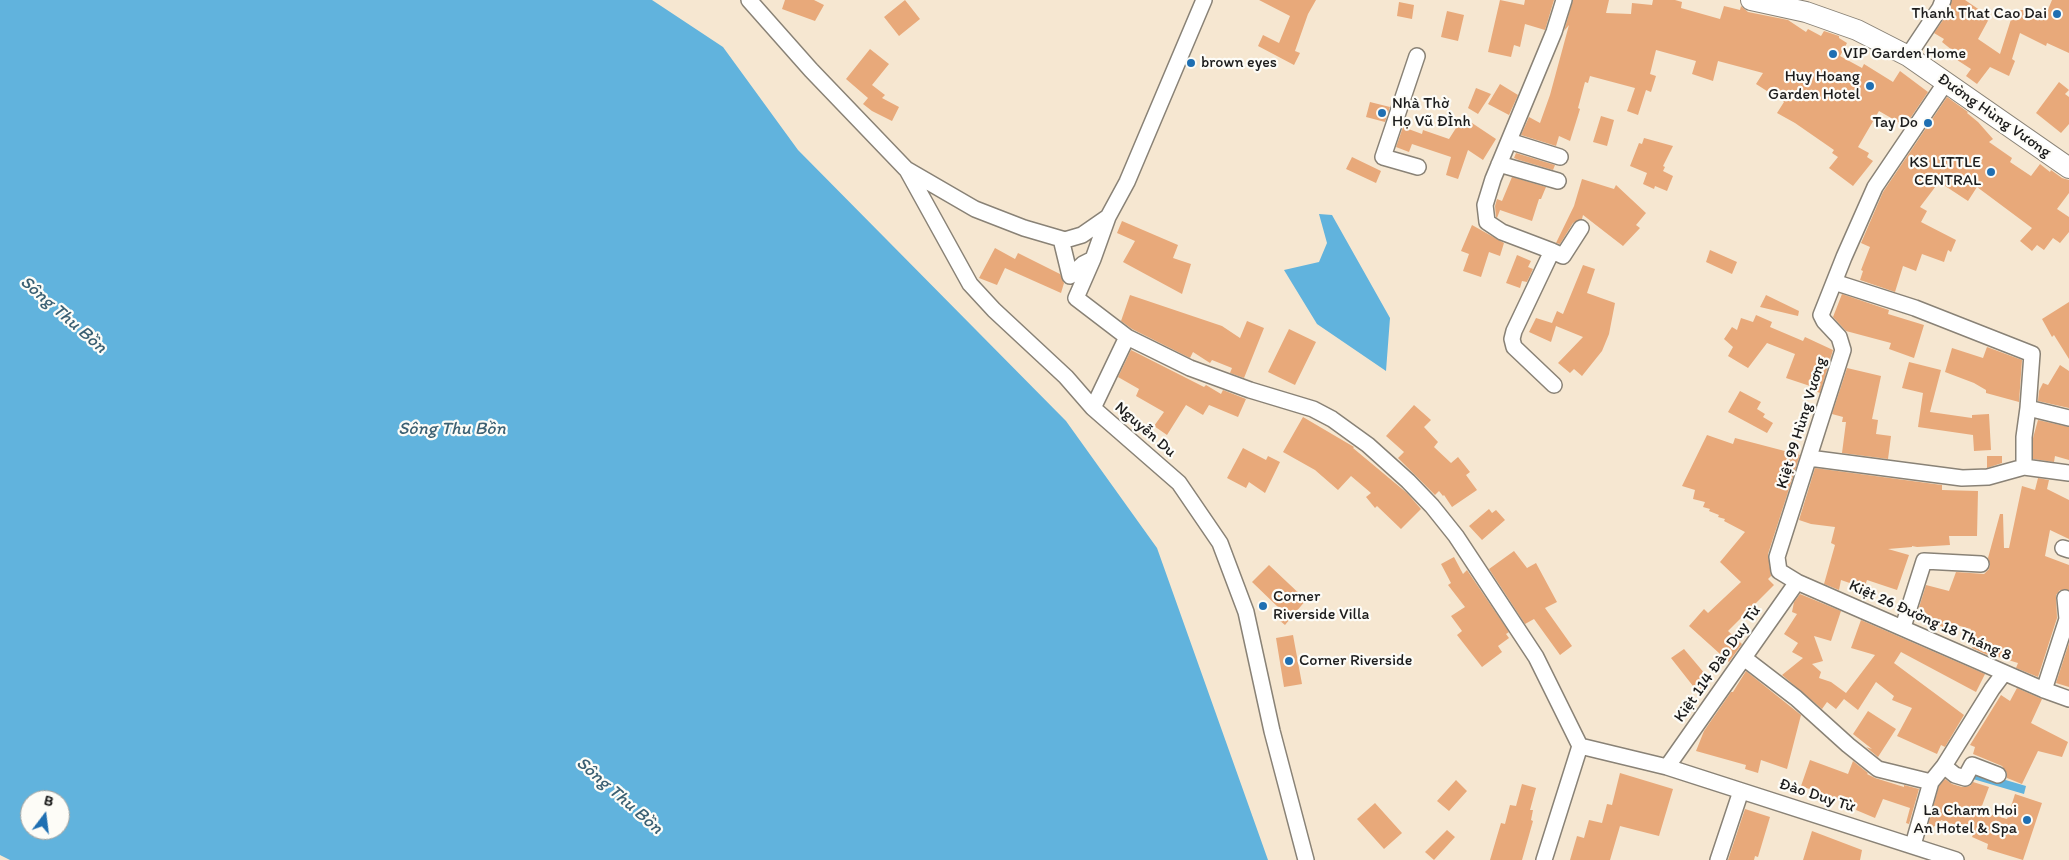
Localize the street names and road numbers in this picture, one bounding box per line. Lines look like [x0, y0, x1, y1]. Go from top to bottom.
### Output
street label: Đường Hùng Vương [1934, 70, 2054, 162]
street label: Kiệt 99 Hùng Vương [1773, 355, 1831, 491]
street label: Nguyễn Du [1110, 398, 1180, 462]
street label: Kiệt 26 Đường 18 Tháng 8 [1846, 576, 2014, 666]
street label: Kiệt 114 Đào Duy Từ [1670, 602, 1766, 726]
street label: Đào Duy Từ [1777, 775, 1857, 817]

